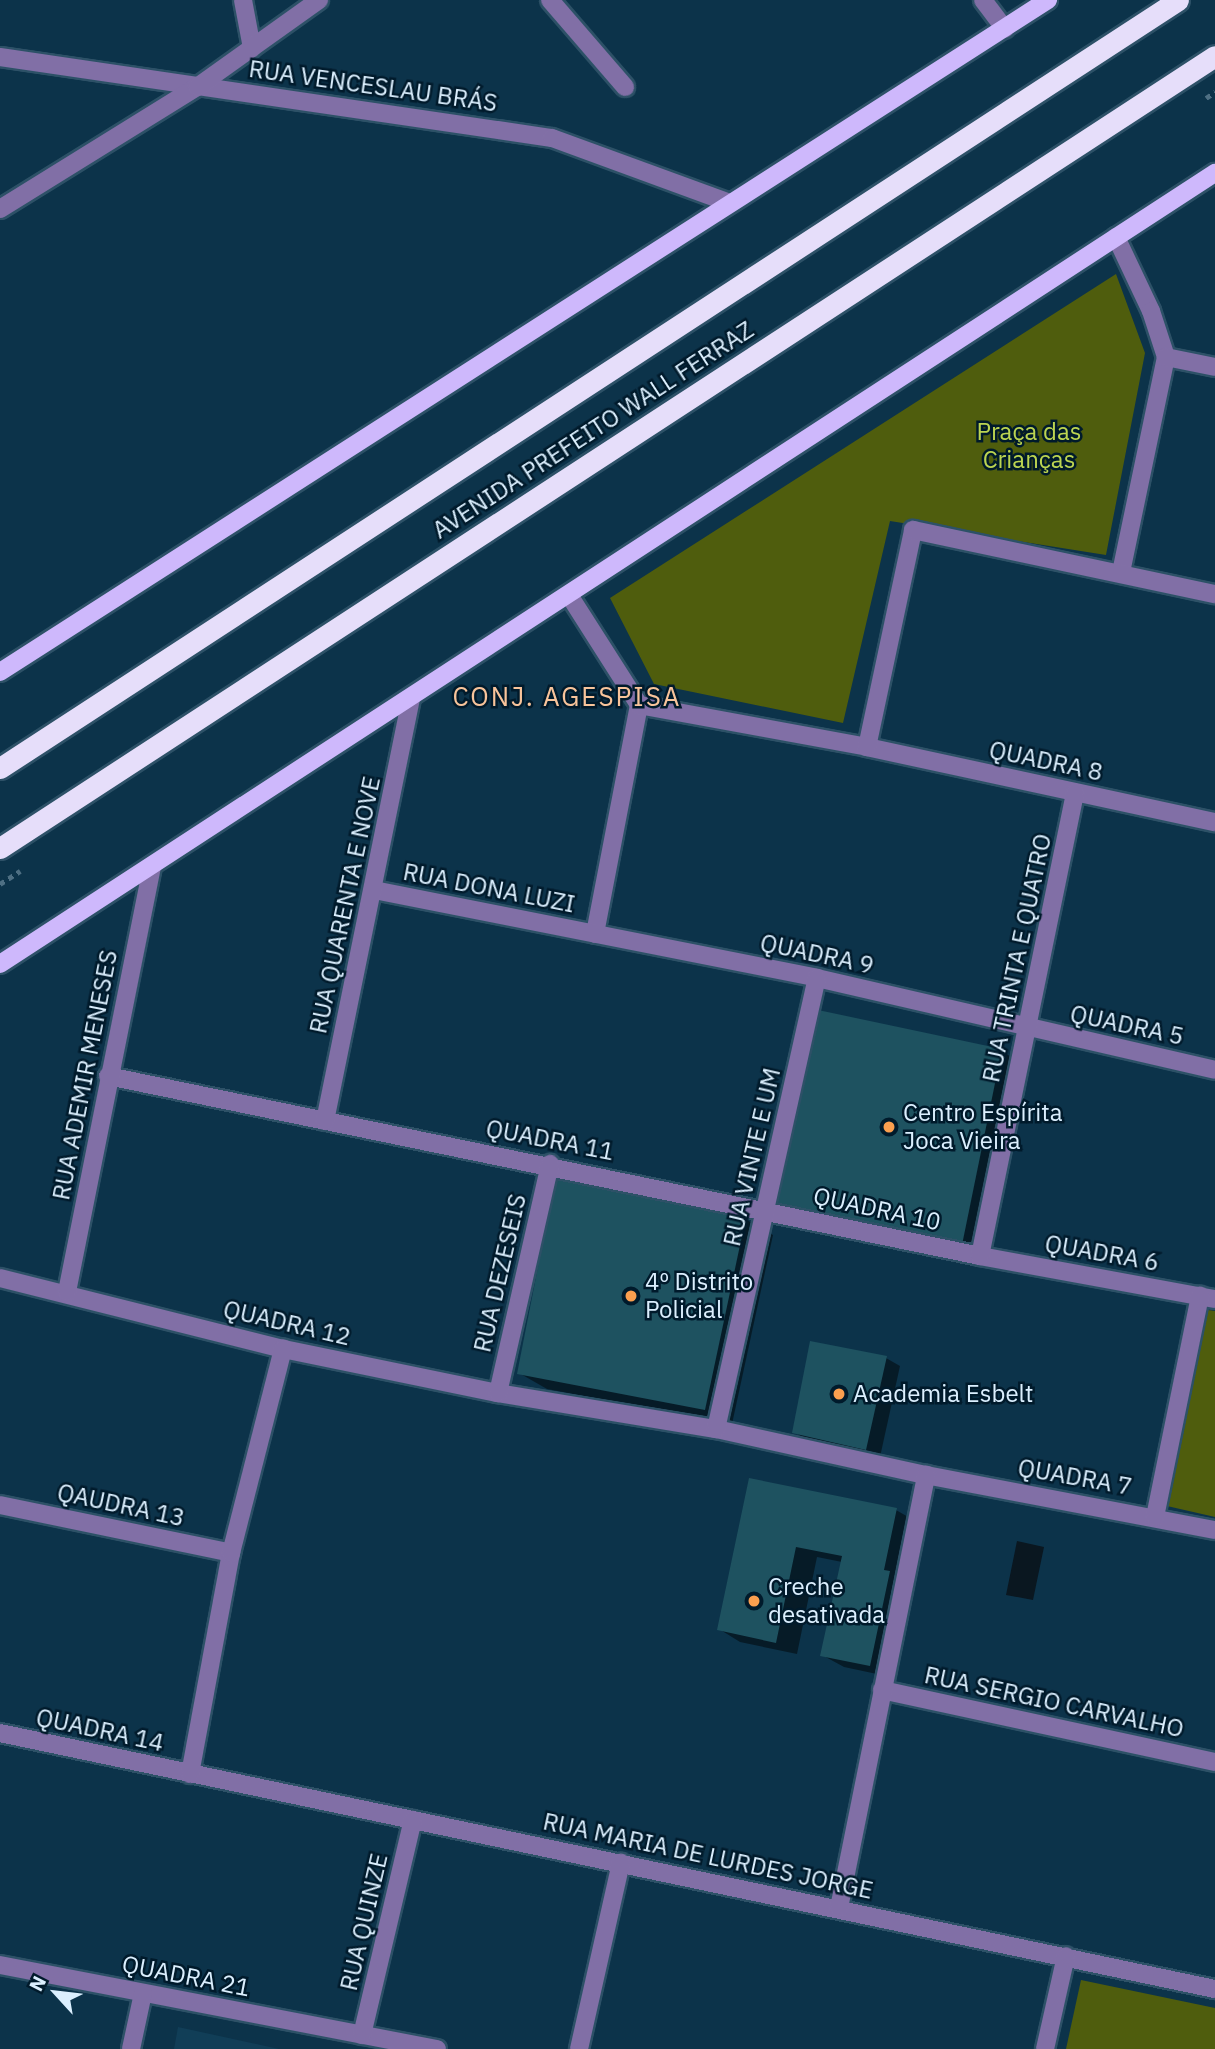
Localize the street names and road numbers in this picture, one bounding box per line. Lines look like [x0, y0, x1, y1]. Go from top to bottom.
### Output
street label: RUA VENCESLAU BRÁS [247, 54, 499, 118]
street label: AVENIDA PREFEITO WALL FERRAZ [427, 315, 759, 545]
street label: QUADRA 8 [987, 735, 1105, 787]
street label: RUA QUARENTA E NOVE [304, 774, 386, 1036]
street label: RUA TRINTA E QUATRO [977, 831, 1057, 1085]
street label: RUA DONA LUZI [401, 857, 577, 919]
street label: QUADRA 9 [758, 928, 876, 980]
street label: RUA ADEMIR MENESES [47, 948, 123, 1202]
street label: QUADRA 5 [1068, 999, 1186, 1051]
street label: RUA VINTE E UM [717, 1065, 787, 1249]
street label: QUADRA 11 [484, 1113, 616, 1167]
street label: QUADRA 10 [811, 1181, 943, 1237]
street label: RUA DEZESEIS [468, 1191, 532, 1355]
street label: QUADRA 6 [1043, 1229, 1161, 1277]
street label: QUADRA 12 [221, 1294, 353, 1352]
street label: QUADRA 7 [1016, 1453, 1134, 1501]
street label: QAUDRA 13 [55, 1477, 187, 1533]
street label: RUA SERGIO CARVALHO [922, 1660, 1186, 1744]
street label: QUADRA 14 [34, 1702, 166, 1758]
street label: RUA MARIA DE LURDES JORGE [540, 1807, 876, 1905]
street label: RUA QUINZE [334, 1851, 394, 1993]
street label: QUADRA 21 [120, 1949, 252, 2003]

